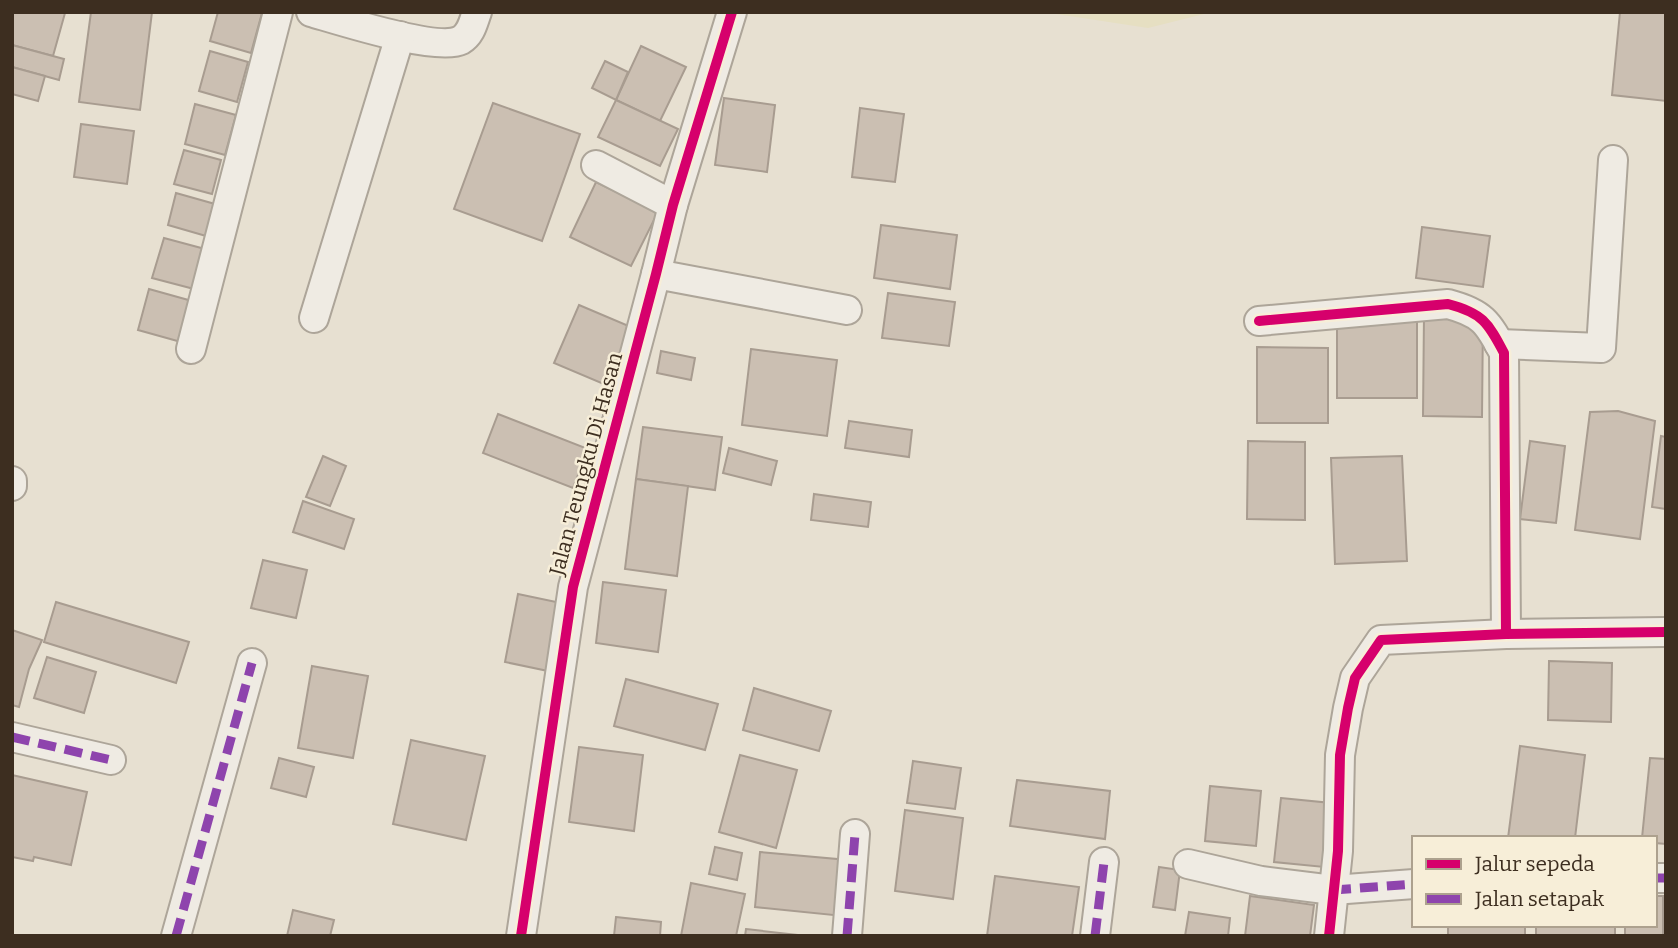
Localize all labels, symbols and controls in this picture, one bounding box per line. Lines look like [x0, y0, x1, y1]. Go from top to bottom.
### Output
street label: Jalan Teungku Di Hasan [543, 350, 628, 579]
legend [1412, 836, 1657, 927]
text: Jalur sepeda [1474, 851, 1595, 877]
text: Jalan setapak [1474, 886, 1604, 912]

